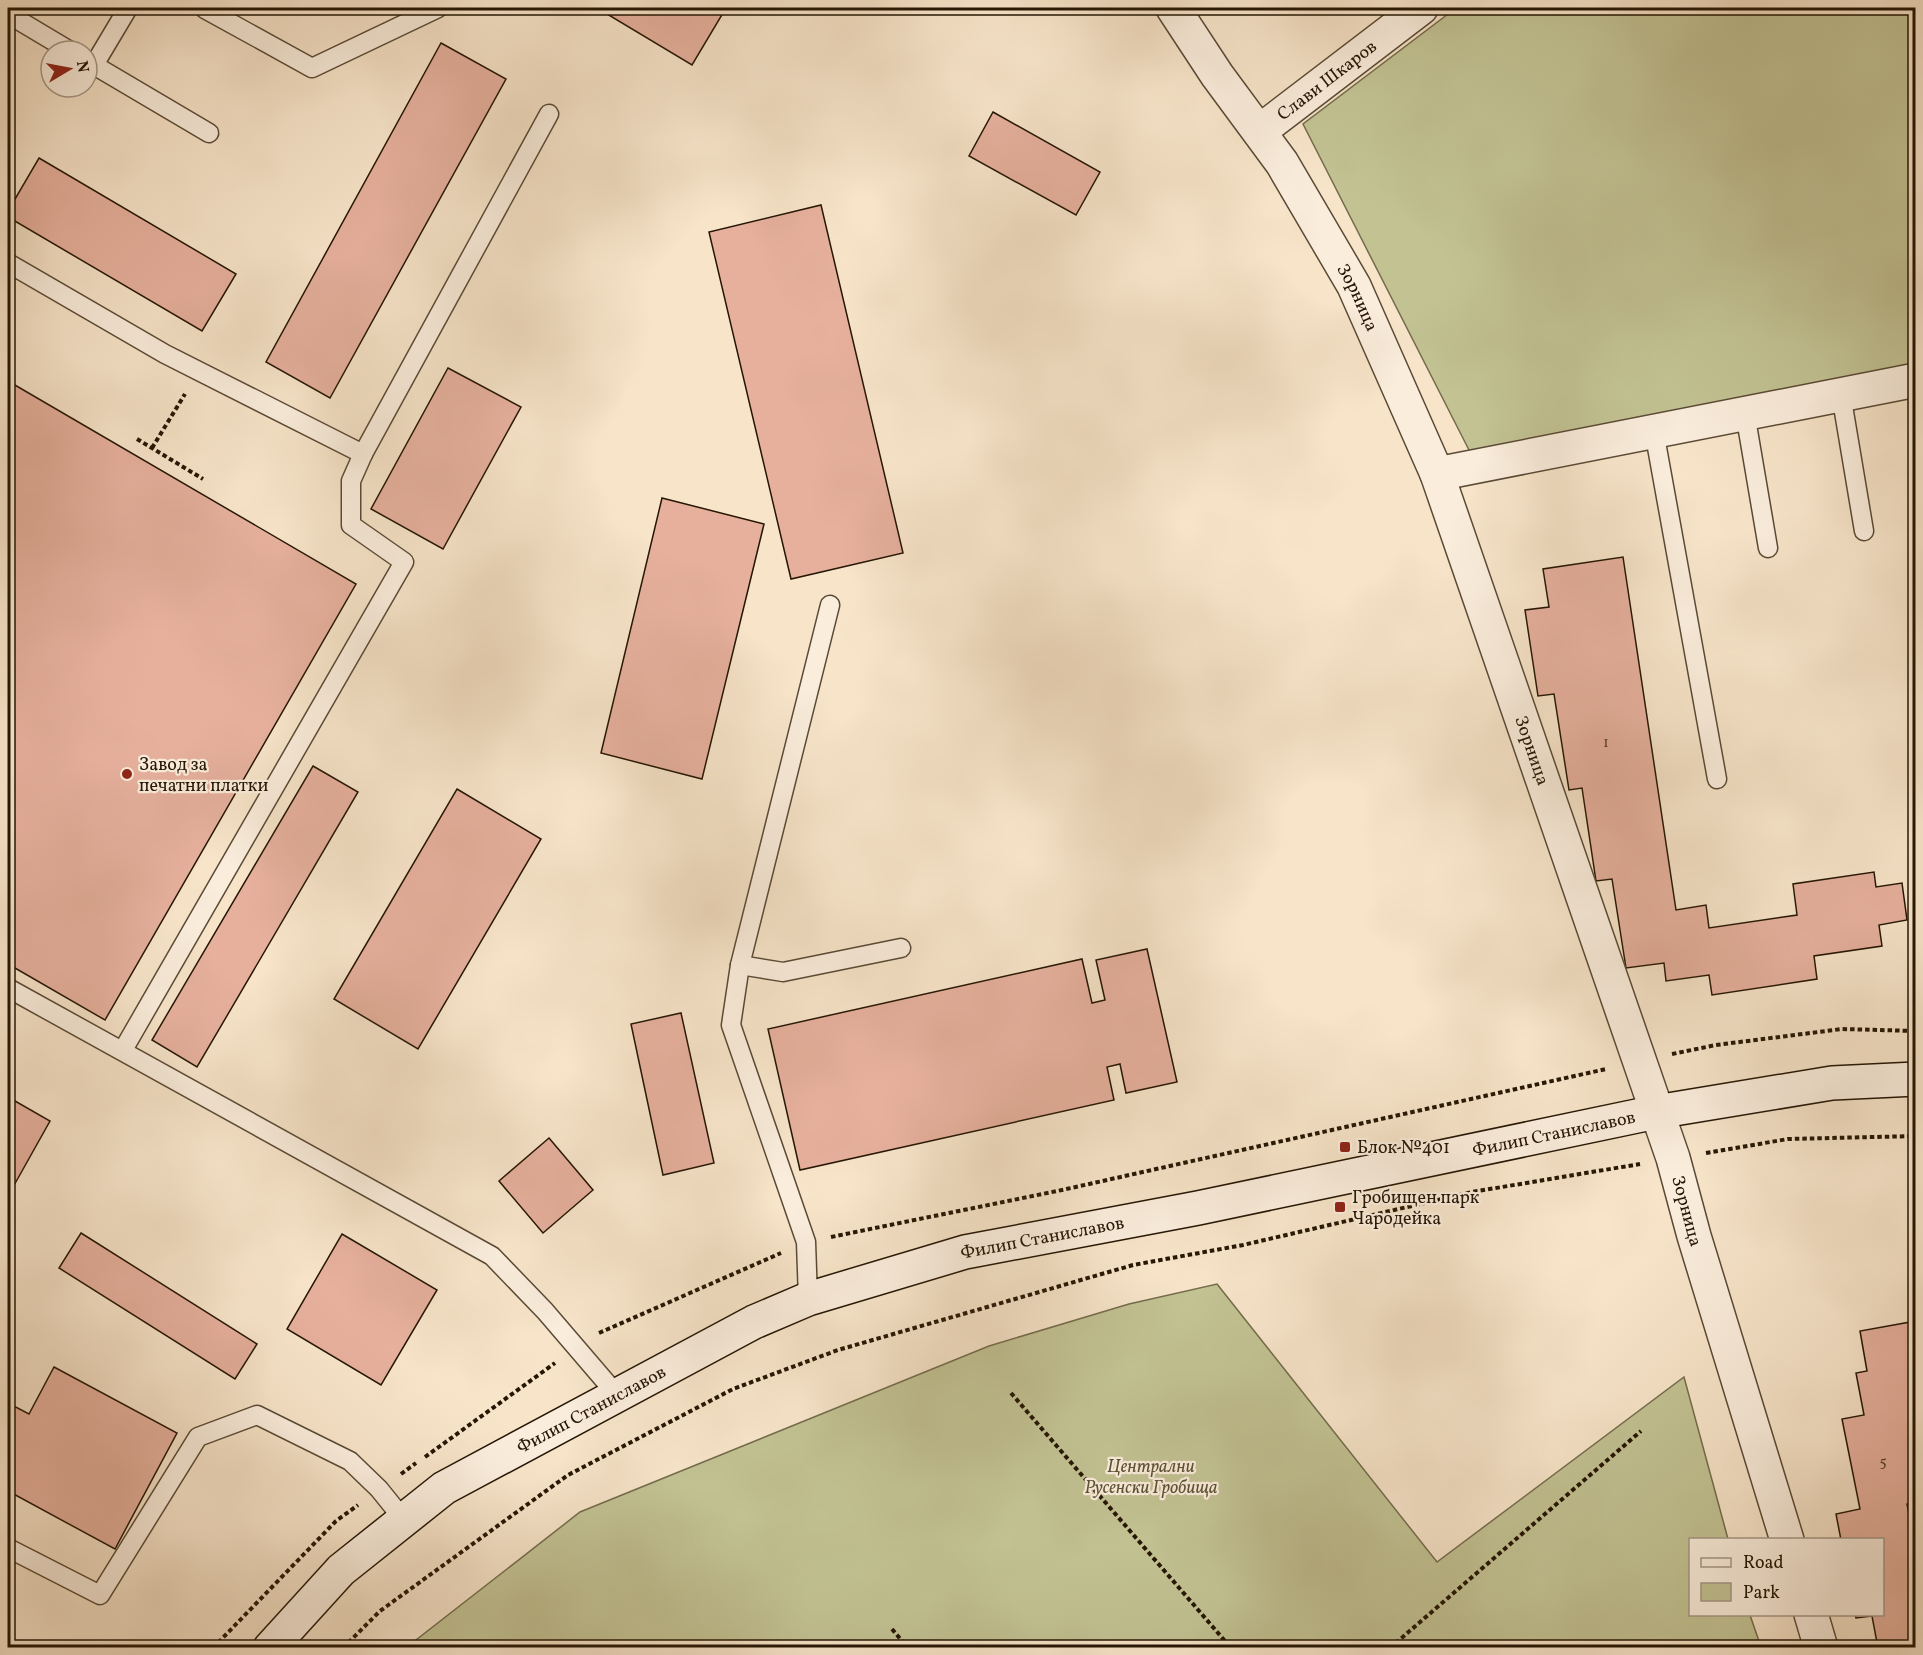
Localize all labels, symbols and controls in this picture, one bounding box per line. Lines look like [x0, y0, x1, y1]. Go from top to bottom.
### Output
street label: Слави Шкаров [1273, 35, 1383, 127]
north arrow [39, 39, 99, 99]
text: N [70, 59, 94, 75]
street label: Зорница [1330, 260, 1383, 336]
street label: Зорница [1507, 713, 1555, 789]
house number: 1 [1603, 733, 1609, 754]
place label: Завод за печатни платки [139, 753, 268, 799]
marker: Завод за печатни платки [120, 767, 134, 781]
street label: Филип Станиславов [1470, 1106, 1638, 1164]
place label: Блок №401 [1357, 1136, 1450, 1161]
marker: Блок №401 [1338, 1140, 1352, 1154]
street label: Зорница [1664, 1173, 1708, 1250]
place label: Гробищен парк Чародейка [1352, 1186, 1480, 1232]
marker: Гробищен парк Чародейка [1333, 1200, 1347, 1214]
street label: Филип Станиславов [959, 1211, 1126, 1267]
street label: Филип Станиславов [513, 1360, 671, 1461]
house number: 5 [1879, 1452, 1887, 1473]
park label: Централни Русенски Гробища [1084, 1455, 1218, 1501]
legend [1689, 1538, 1884, 1616]
text: Road [1743, 1551, 1784, 1576]
text: Park [1743, 1581, 1780, 1606]

